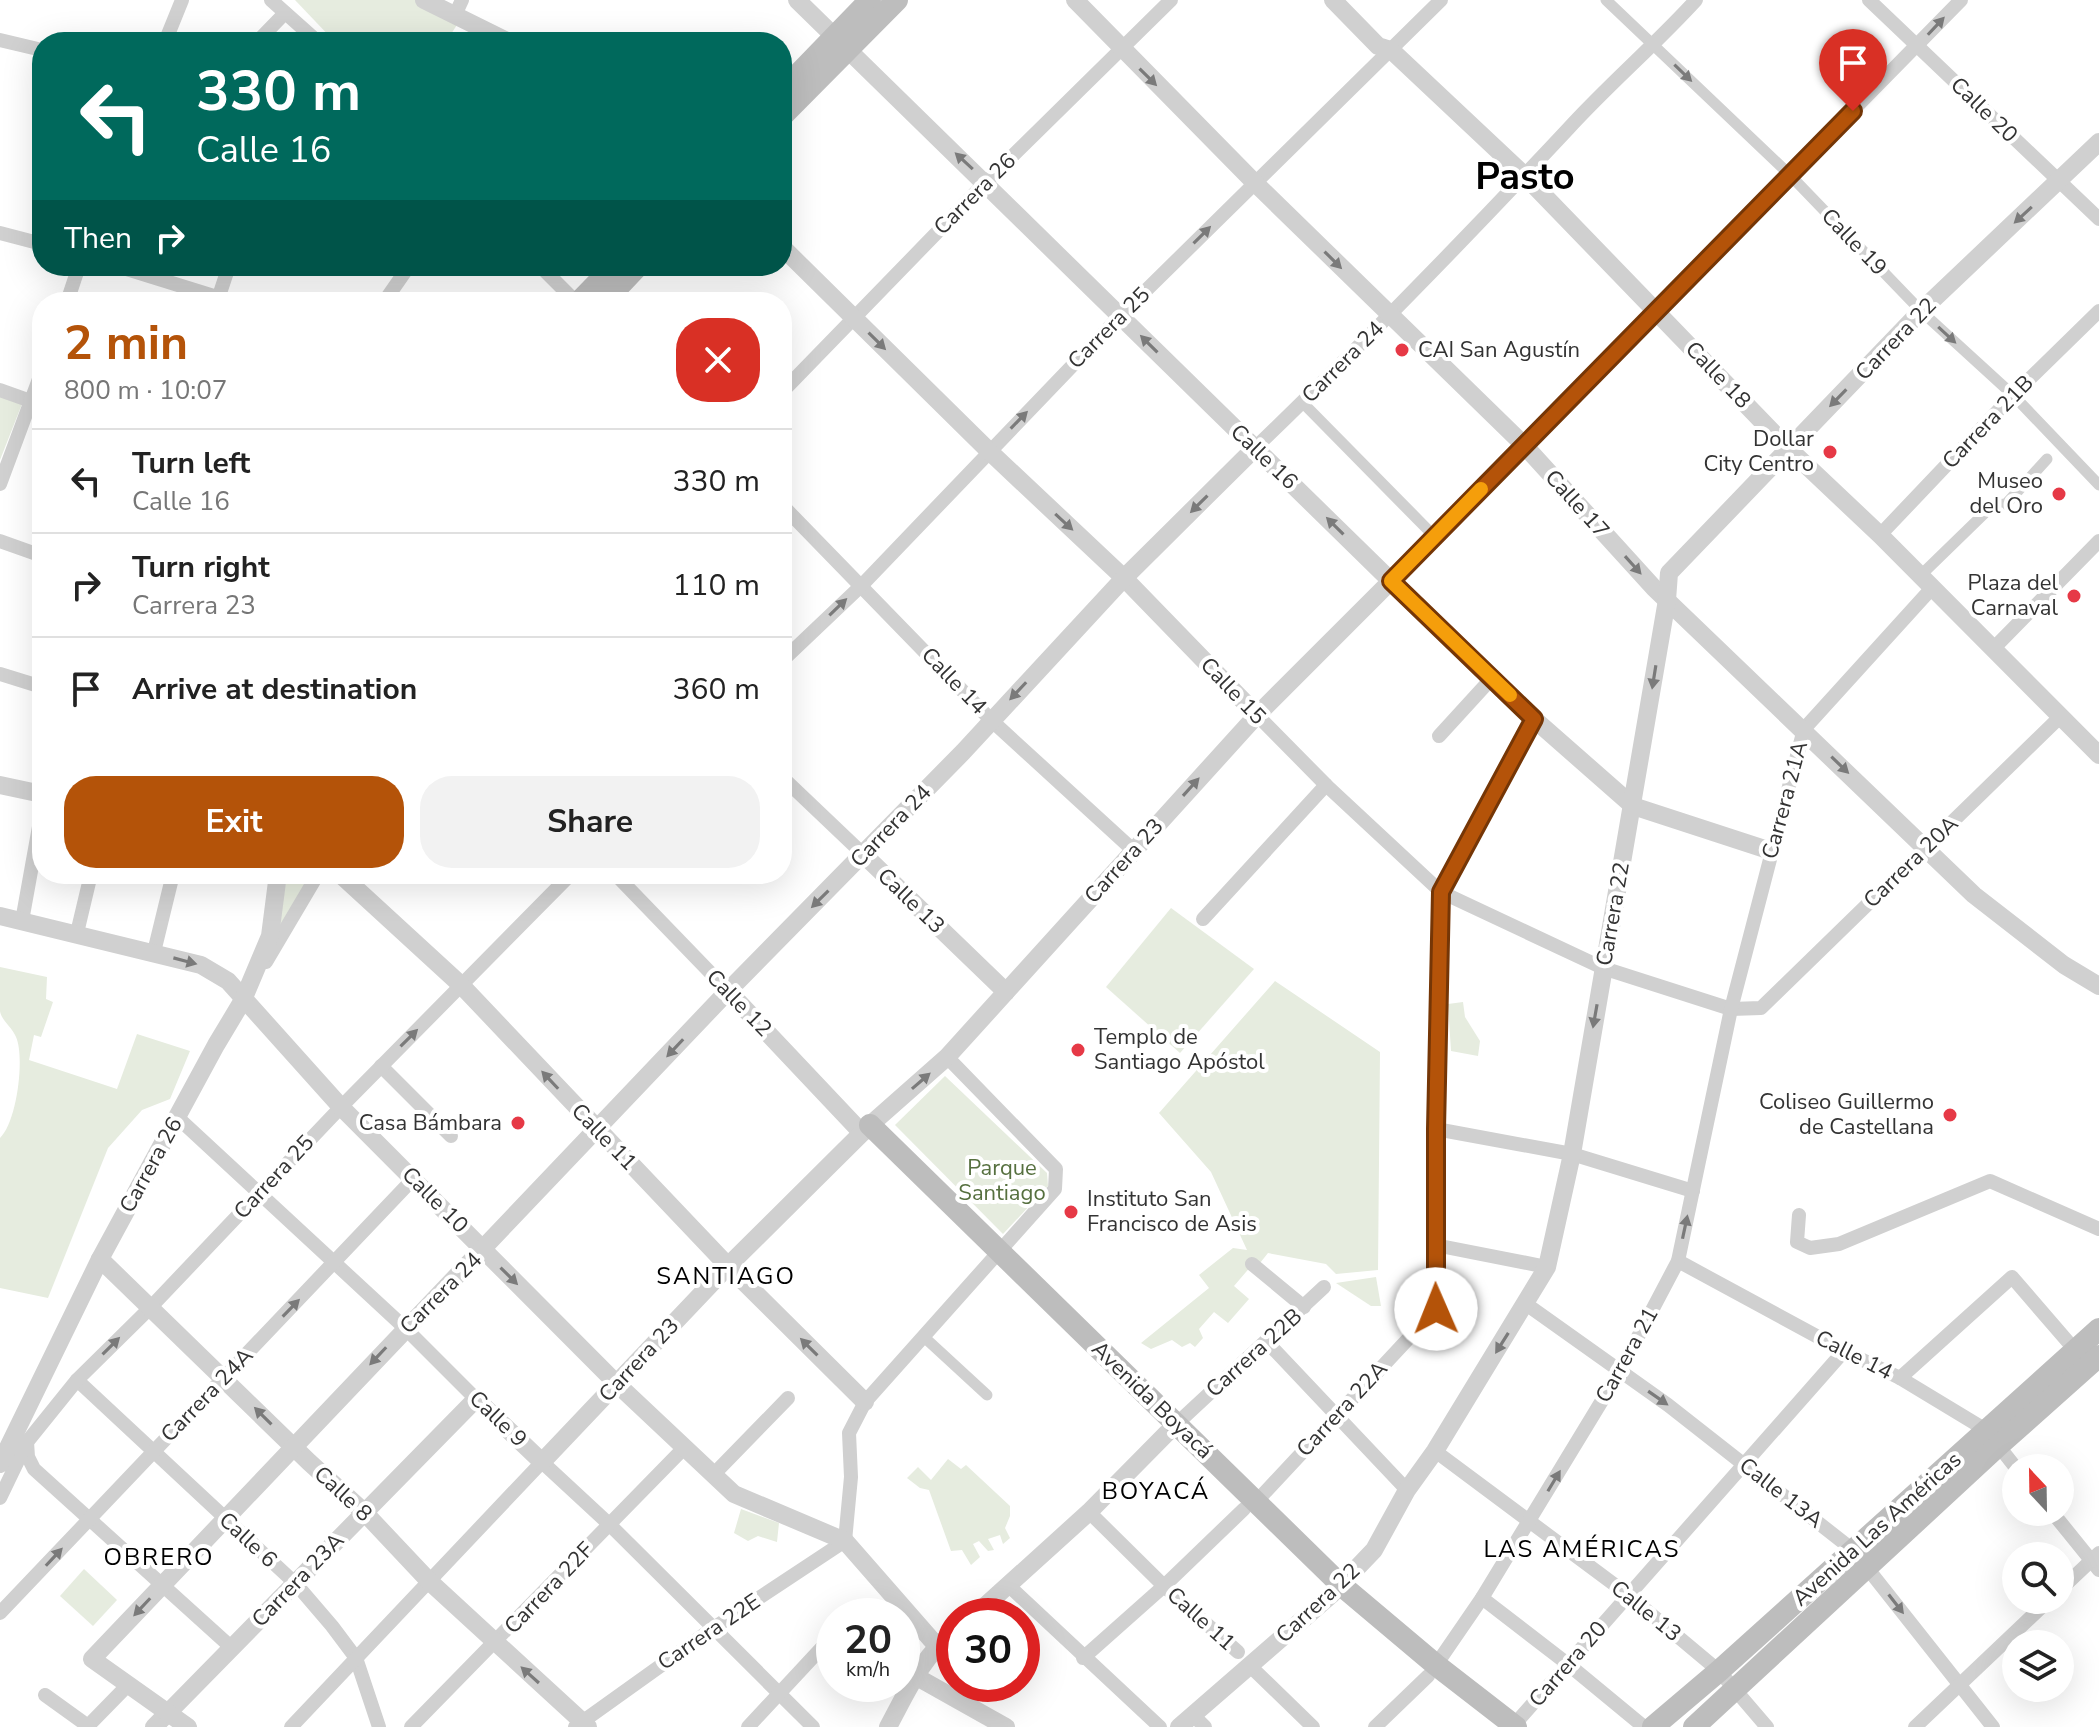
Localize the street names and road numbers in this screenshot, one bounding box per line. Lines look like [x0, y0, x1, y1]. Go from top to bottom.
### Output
street label: Calle 20 [1944, 70, 2024, 150]
street label: Carrera 26 [927, 146, 1023, 242]
street label: Calle 19 [1814, 202, 1894, 282]
street label: Carrera 25 [1061, 280, 1157, 376]
street label: Carrera 22 [1849, 291, 1943, 387]
street label: Carrera 24 [1295, 314, 1391, 410]
street label: Calle 18 [1678, 335, 1758, 415]
street label: Carrera 21B [1936, 368, 2040, 476]
street label: Calle 16 [1224, 417, 1304, 497]
street label: Calle 17 [1538, 463, 1616, 545]
street label: Calle 14 [914, 641, 994, 721]
street label: Calle 15 [1193, 651, 1273, 731]
street label: Carrera 21A [1755, 738, 1815, 862]
street label: Carrera 24 [844, 778, 938, 874]
street label: Carrera 20A [1857, 809, 1965, 915]
street label: Carrera 23 [1078, 812, 1170, 910]
street label: Carrera 22 [1589, 860, 1637, 968]
street label: Calle 13 [871, 861, 951, 941]
street label: Calle 12 [699, 963, 779, 1043]
street label: Calle 11 [564, 1097, 644, 1177]
street label: Carrera 26 [112, 1112, 190, 1218]
street label: Carrera 25 [227, 1128, 321, 1226]
street label: Calle 10 [395, 1160, 475, 1240]
street label: Carrera 24 [393, 1245, 489, 1341]
street label: Carrera 22B [1199, 1302, 1309, 1404]
street label: Carrera 21 [1588, 1302, 1666, 1408]
street label: Carrera 23 [592, 1311, 686, 1409]
street label: Calle 14 [1810, 1323, 1898, 1387]
street label: Avenida Boyacá [1085, 1334, 1219, 1466]
street label: Carrera 24A [154, 1341, 260, 1449]
street label: Carrera 22A [1290, 1355, 1394, 1463]
street label: Calle 9 [463, 1384, 533, 1454]
street label: Avenida Las Américas [1786, 1445, 1968, 1613]
street label: Calle 13A [1733, 1451, 1829, 1535]
street label: Calle 8 [307, 1459, 379, 1529]
street label: Calle 6 [212, 1505, 284, 1575]
street label: Carrera 23A [245, 1526, 351, 1634]
street label: Carrera 22F [498, 1536, 600, 1640]
street label: Carrera 22 [1269, 1556, 1367, 1650]
street label: Calle 13 [1604, 1573, 1688, 1649]
street label: Calle 11 [1160, 1580, 1242, 1658]
street label: Carrera 22E [652, 1587, 766, 1677]
street label: Carrera 20 [1522, 1615, 1614, 1713]

